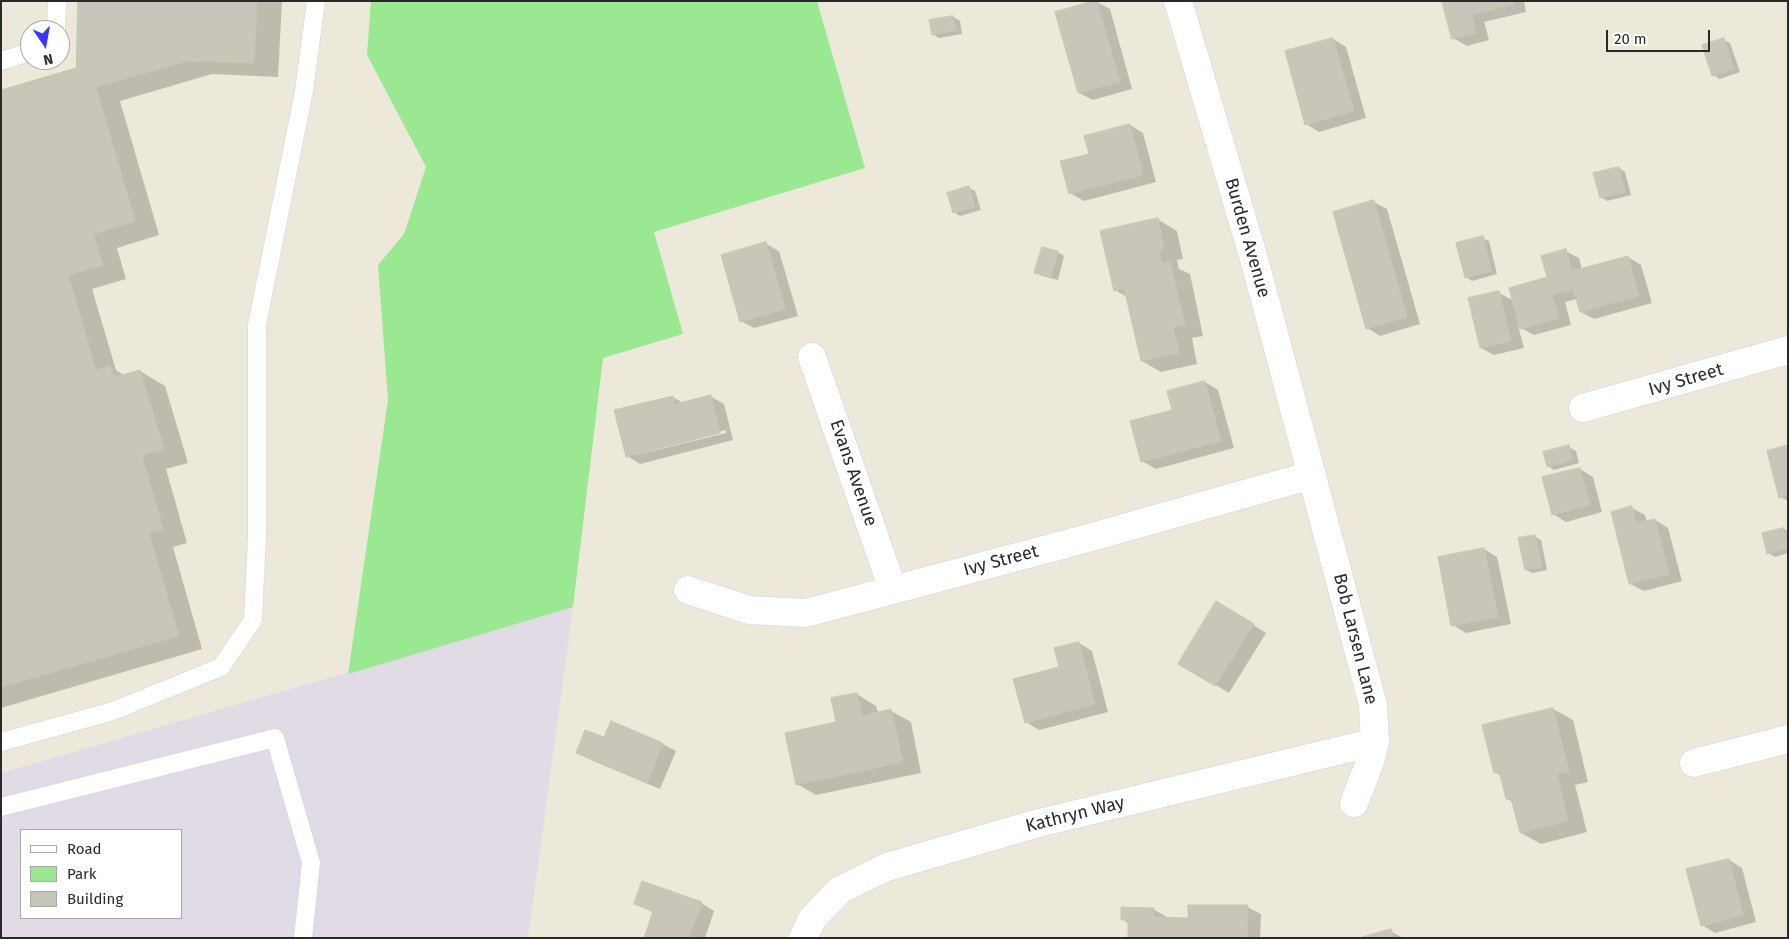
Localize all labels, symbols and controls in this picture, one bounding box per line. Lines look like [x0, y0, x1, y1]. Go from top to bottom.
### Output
north arrow [20, 20, 70, 70]
scale bar [1609, 20, 1713, 52]
text: 20 m [1614, 30, 1647, 48]
text: N [42, 50, 54, 68]
street label: Burden Avenue [1220, 176, 1274, 300]
street label: Ivy Street [1646, 359, 1726, 401]
street label: Evans Avenue [825, 417, 881, 529]
street label: Ivy Street [961, 541, 1041, 581]
street label: Bob Larsen Lane [1328, 571, 1382, 707]
street label: Kathryn Way [1023, 792, 1127, 838]
legend [20, 829, 182, 919]
text: Road [67, 840, 102, 858]
text: Park [67, 865, 97, 883]
text: Building [67, 890, 123, 908]

